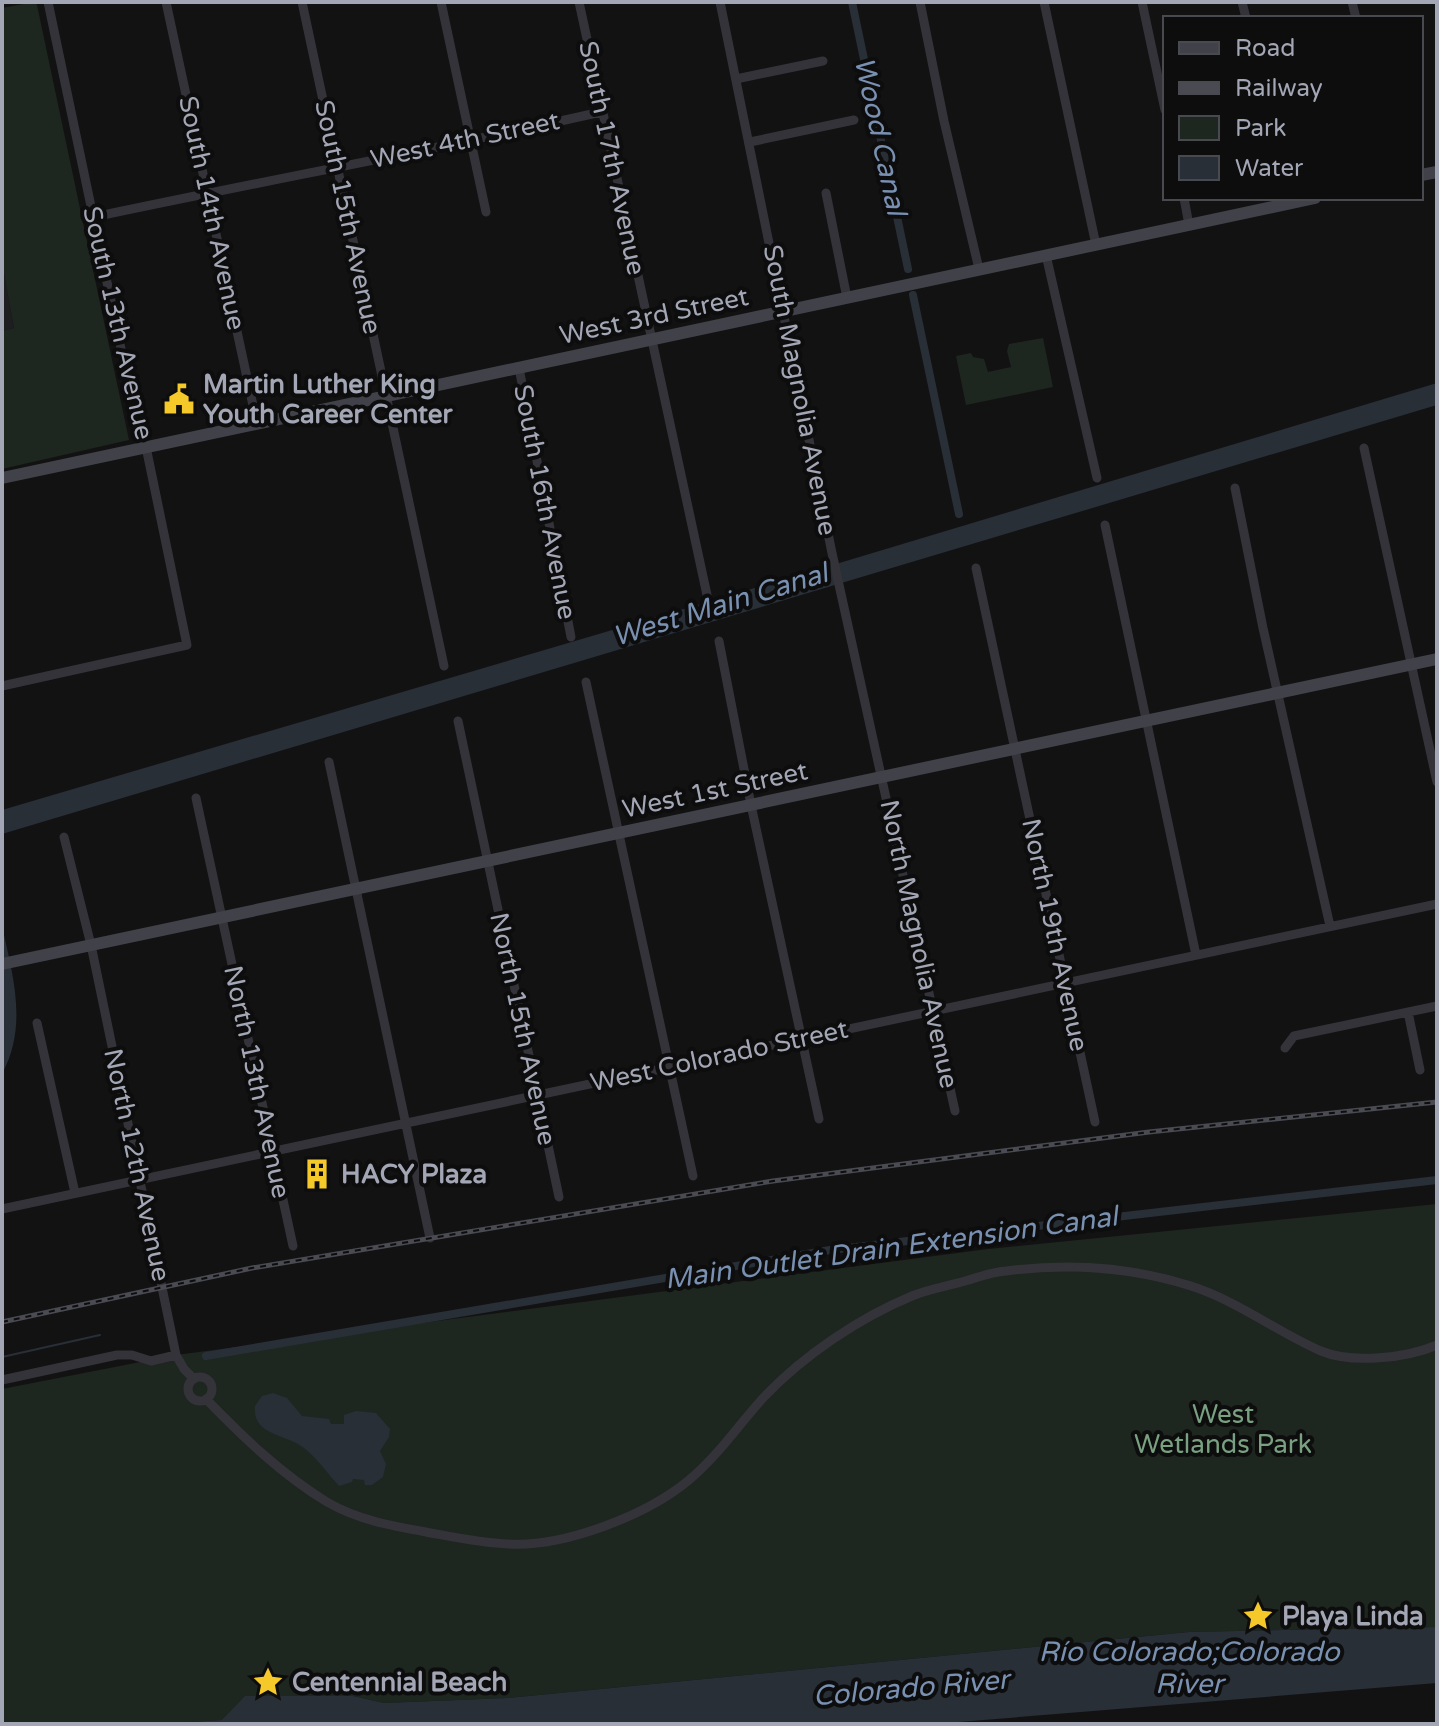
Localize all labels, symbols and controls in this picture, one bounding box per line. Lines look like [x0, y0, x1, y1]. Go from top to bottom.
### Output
legend [1163, 16, 1423, 200]
text: Road [1235, 34, 1295, 63]
street label: South 17th Avenue [572, 38, 652, 278]
water label: Wood Canal [847, 54, 914, 221]
text: Railway [1235, 74, 1323, 103]
street label: South 14th Avenue [172, 93, 252, 333]
street label: South 15th Avenue [308, 97, 388, 337]
street label: West 4th Street [368, 105, 562, 175]
text: Park [1235, 114, 1286, 143]
text: Water [1235, 154, 1304, 183]
street label: South 13th Avenue [76, 203, 160, 443]
street label: South Magnolia Avenue [757, 242, 843, 538]
street label: West 3rd Street [557, 281, 751, 351]
place label: Martin Luther King Youth Career Center [203, 369, 454, 430]
public building icon: Martin Luther King Youth Career Center [162, 382, 196, 416]
street label: South 16th Avenue [507, 382, 583, 622]
water label: West Main Canal [608, 555, 835, 654]
street label: West 1st Street [620, 755, 811, 825]
street label: North Magnolia Avenue [873, 797, 965, 1091]
street label: North 19th Avenue [1015, 816, 1095, 1054]
street label: North 15th Avenue [483, 910, 563, 1148]
street label: North 13th Avenue [217, 963, 297, 1201]
street label: West Colorado Street [587, 1014, 851, 1098]
street label: North 12th Avenue [97, 1046, 177, 1284]
building icon: HACY Plaza [300, 1157, 334, 1191]
place label: HACY Plaza [341, 1159, 487, 1190]
water label: Main Outlet Drain Extension Canal [662, 1199, 1123, 1297]
park label: West Wetlands Park [1134, 1399, 1312, 1460]
place icon: Playa Linda [1241, 1599, 1275, 1633]
place label: Playa Linda [1282, 1601, 1424, 1632]
water label: Río Colorado;Colorado River [1039, 1635, 1341, 1701]
water label: Colorado River [812, 1662, 1014, 1714]
place icon: Centennial Beach [251, 1665, 285, 1699]
place label: Centennial Beach [292, 1667, 507, 1698]

